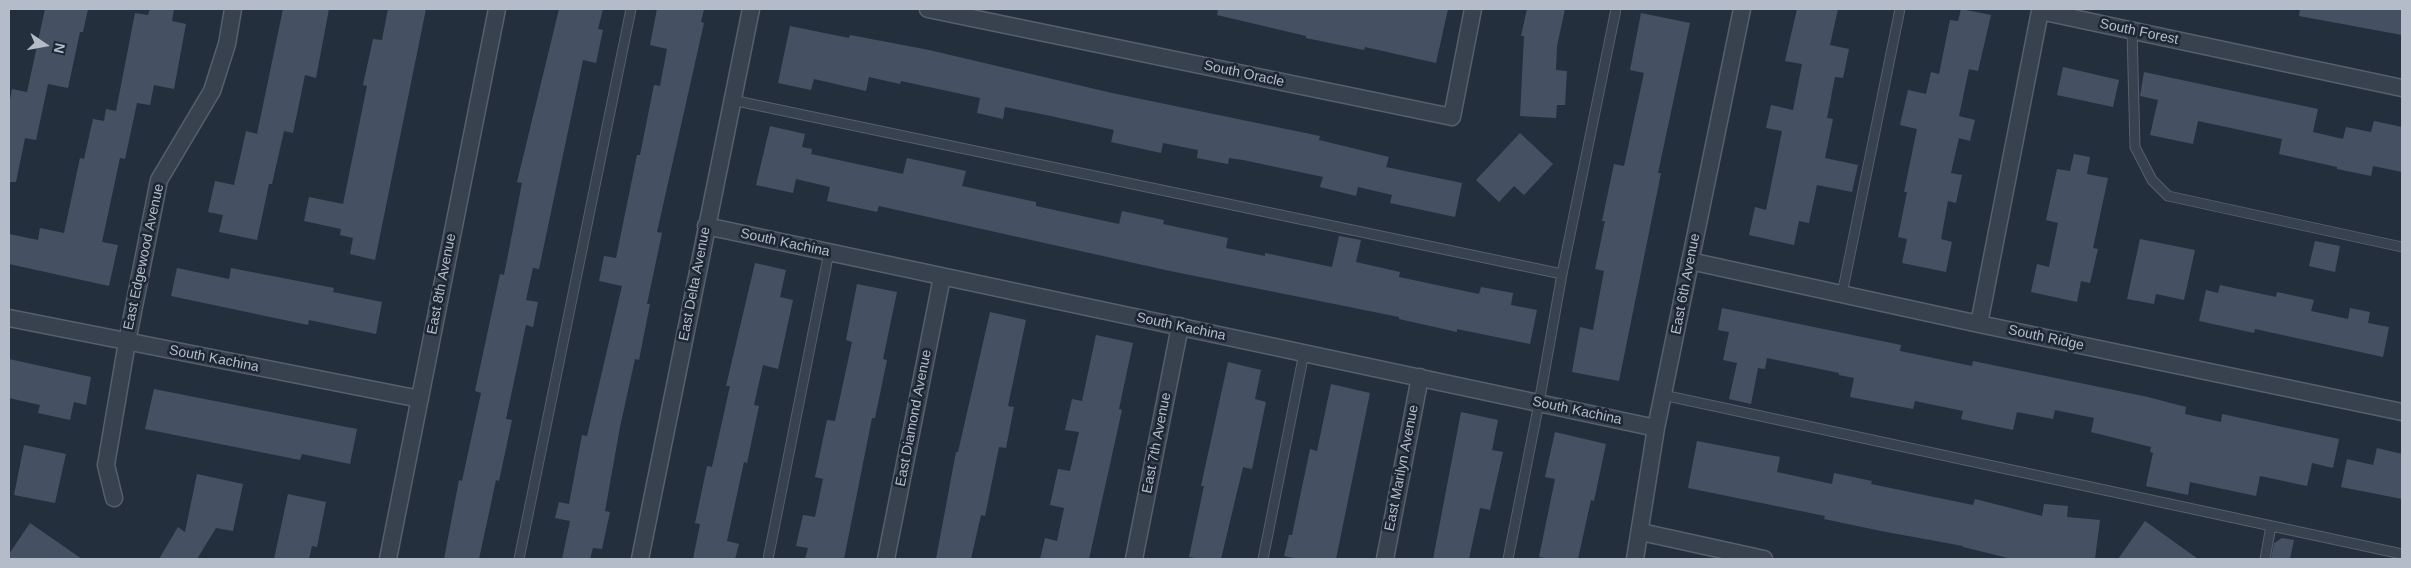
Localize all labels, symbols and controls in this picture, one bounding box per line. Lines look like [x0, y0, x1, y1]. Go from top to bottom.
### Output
street label: South Forest [2098, 15, 2180, 49]
north arrow [20, 20, 70, 70]
text: N [51, 42, 69, 55]
street label: South Oracle [1202, 57, 1286, 91]
street label: East Edgewood Avenue [120, 182, 168, 332]
street label: South Kachina [739, 225, 831, 261]
street label: East Delta Avenue [676, 226, 714, 342]
street label: East 8th Avenue [424, 232, 460, 336]
street label: East 6th Avenue [1668, 232, 1704, 336]
street label: South Kachina [1135, 309, 1227, 345]
street label: South Ridge [2007, 322, 2085, 354]
street label: South Kachina [168, 342, 260, 376]
street label: East Diamond Avenue [892, 348, 936, 488]
street label: East 7th Avenue [1139, 391, 1175, 495]
street label: South Kachina [1531, 393, 1623, 429]
street label: East Marilyn Avenue [1382, 404, 1422, 532]

